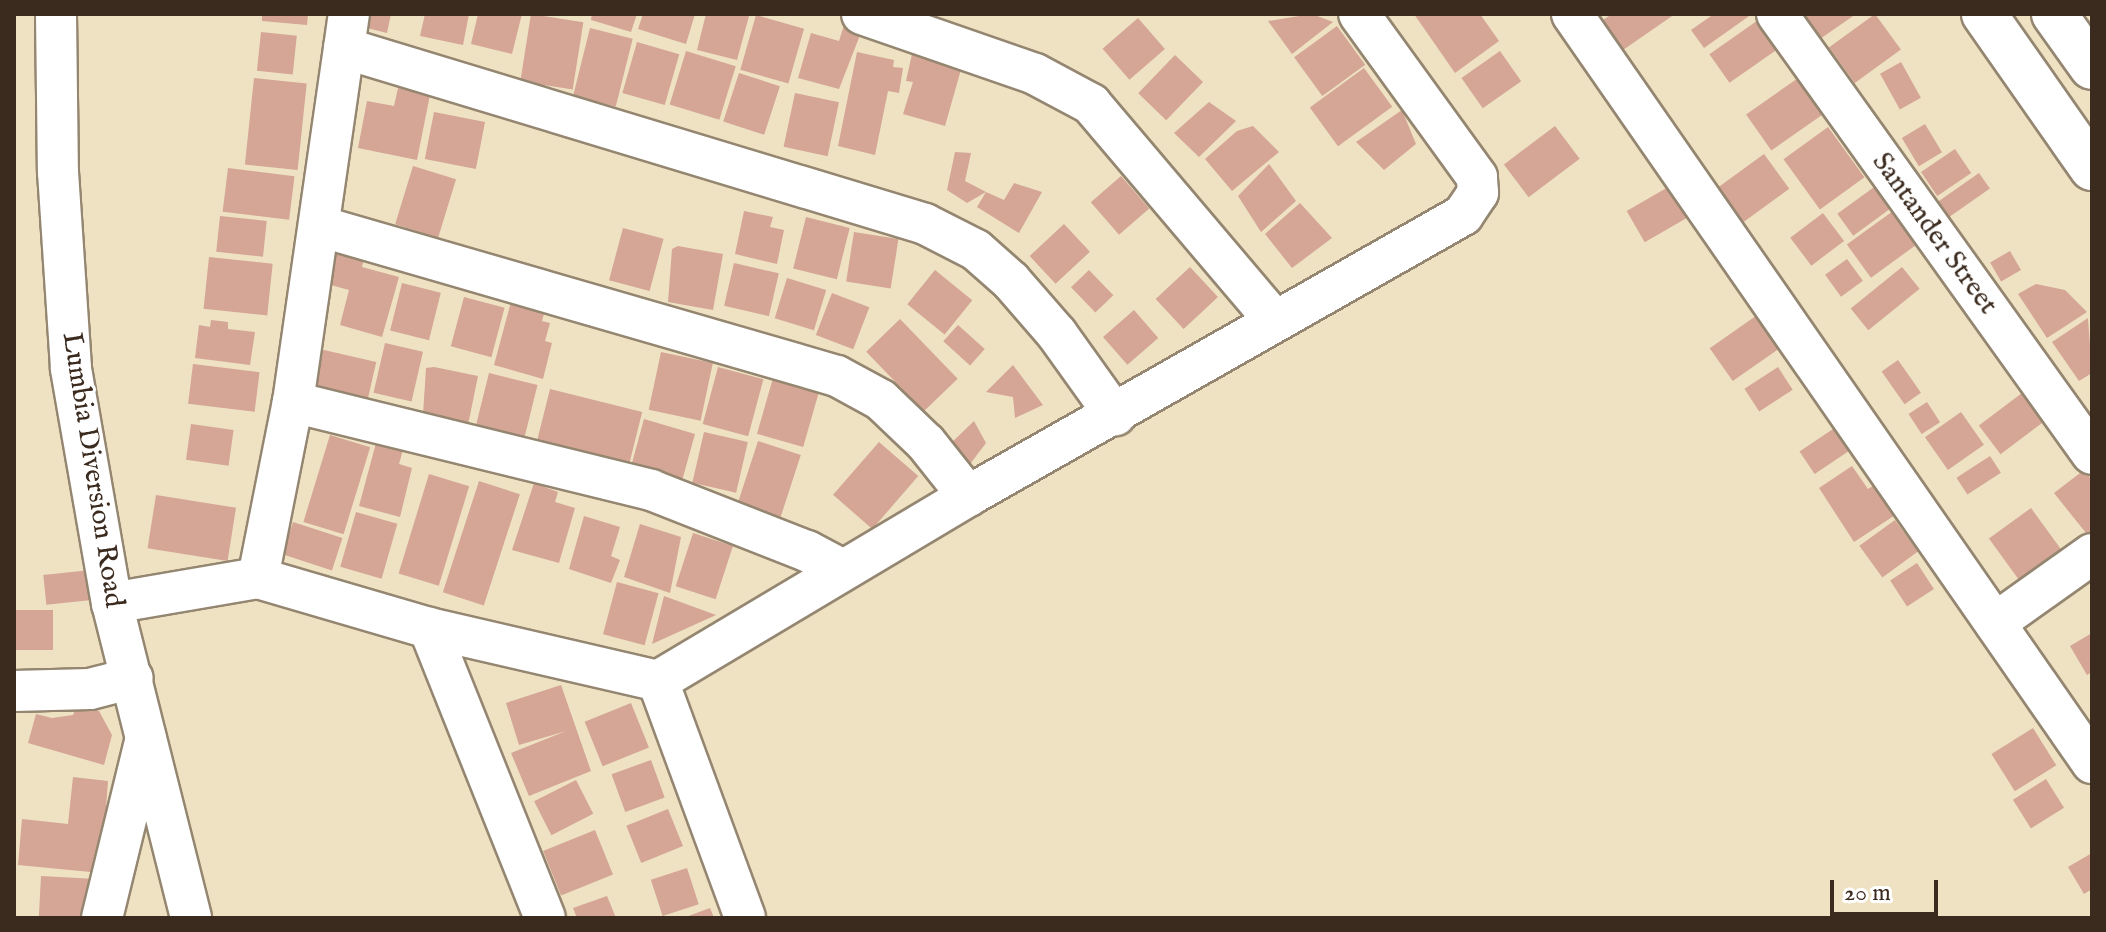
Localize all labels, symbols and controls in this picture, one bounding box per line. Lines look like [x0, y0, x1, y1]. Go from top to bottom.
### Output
street label: Santander Street [1864, 147, 2004, 321]
street label: Lumbia Diversion Road [54, 330, 130, 610]
scale bar [1834, 864, 1942, 914]
text: 20 m [1844, 878, 1891, 909]

